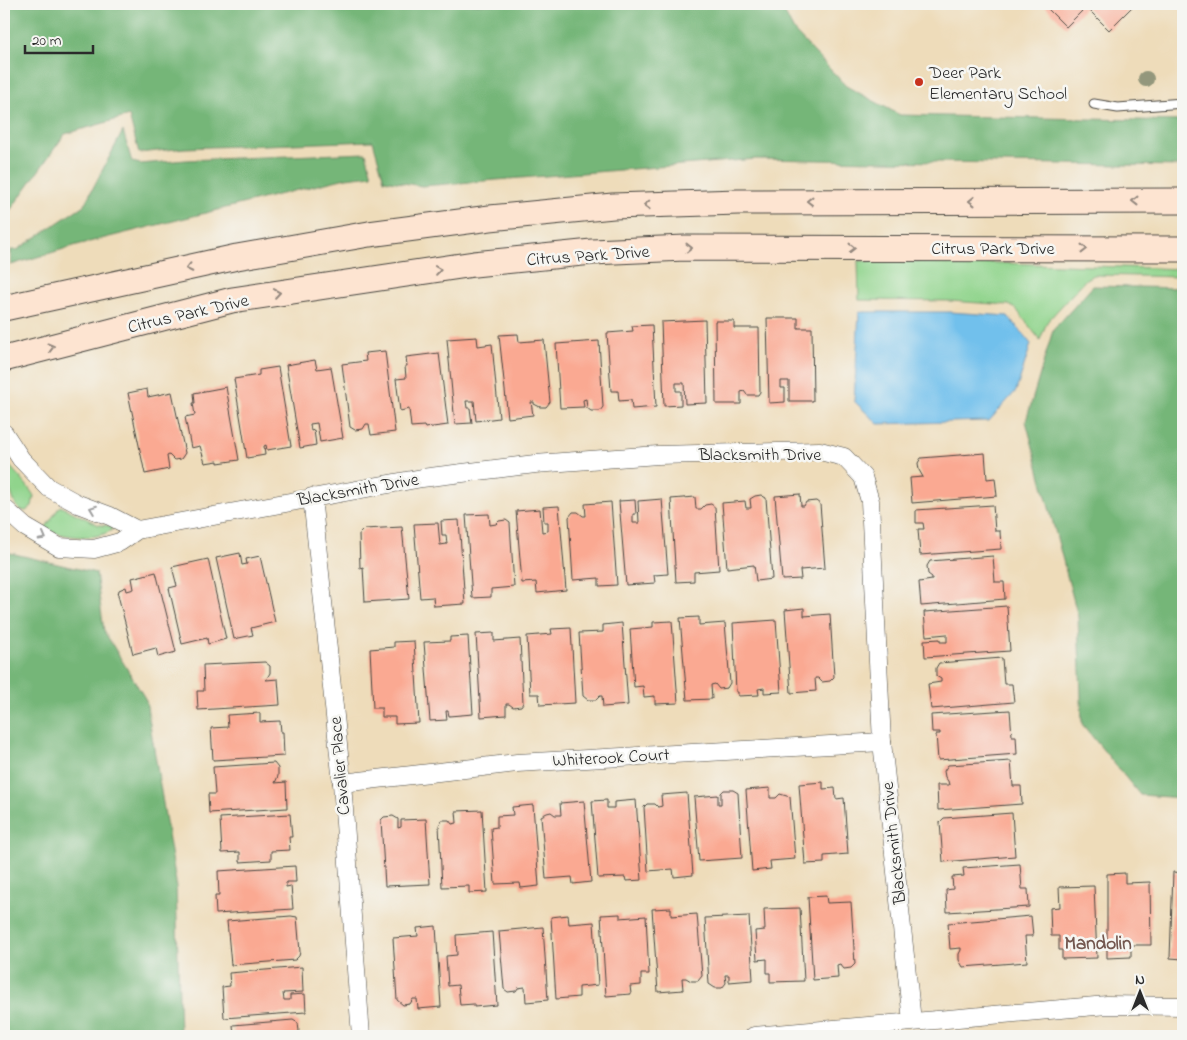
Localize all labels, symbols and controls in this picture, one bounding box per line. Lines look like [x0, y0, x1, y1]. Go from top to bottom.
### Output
scale bar [25, 22, 92, 54]
text: 20 m [32, 30, 62, 52]
place label: Deer Park Elementary School [928, 61, 1067, 108]
marker: Deer Park Elementary School [913, 76, 925, 88]
one-way arrow [805, 196, 813, 206]
one-way arrow [968, 196, 976, 206]
one-way arrow [1130, 196, 1138, 206]
one-way arrow [643, 199, 651, 210]
street label: Citrus Park Drive [931, 237, 1056, 263]
street label: Citrus Park Drive [526, 240, 651, 274]
one-way arrow [686, 243, 693, 253]
one-way arrow [848, 243, 856, 253]
one-way arrow [1080, 244, 1088, 254]
one-way arrow [185, 262, 194, 273]
one-way arrow [433, 265, 442, 275]
street label: Citrus Park Drive [125, 288, 252, 341]
one-way arrow [273, 289, 281, 299]
one-way arrow [46, 342, 55, 353]
street label: Blacksmith Drive [698, 443, 822, 469]
street label: Blacksmith Drive [295, 467, 422, 515]
one-way arrow [89, 505, 97, 515]
one-way arrow [37, 531, 46, 541]
street label: Cavalier Place [324, 715, 358, 816]
street label: Whiterook Court [552, 743, 670, 775]
street label: Blacksmith Drive [876, 779, 914, 906]
district label: Mandolin [1064, 931, 1132, 958]
north arrow [1114, 968, 1164, 1018]
text: N [1135, 970, 1145, 991]

